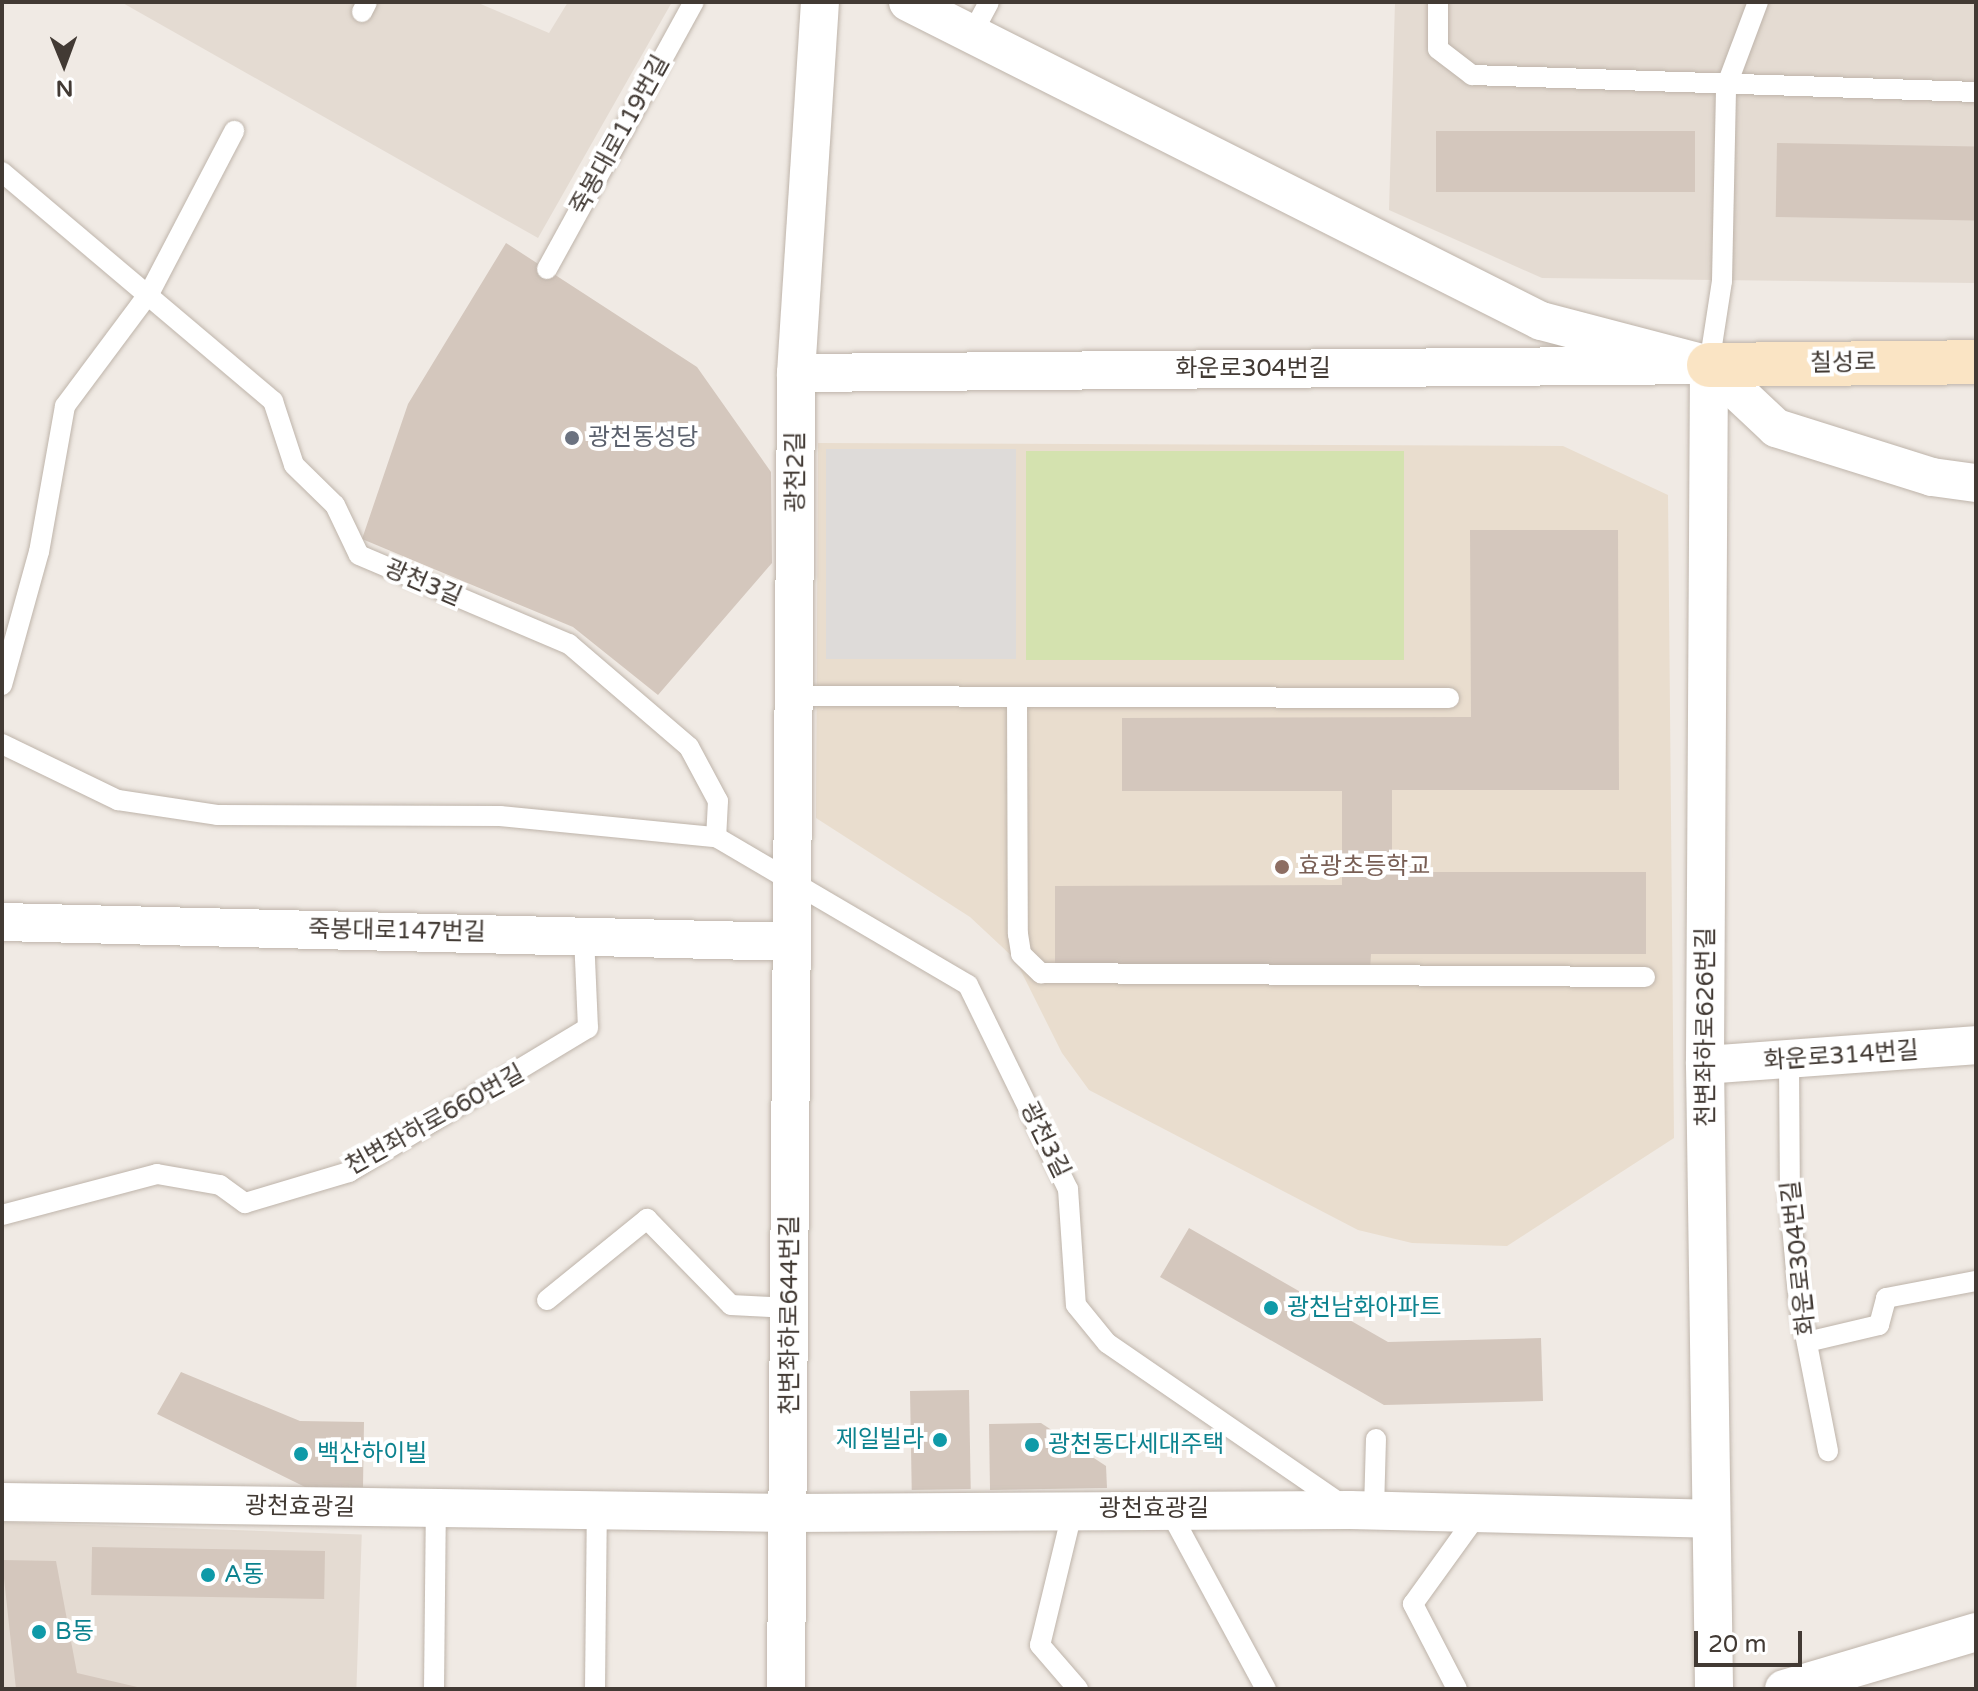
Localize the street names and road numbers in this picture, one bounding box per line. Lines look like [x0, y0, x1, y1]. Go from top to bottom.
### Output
street label: 죽봉대로119번길 [564, 50, 676, 220]
street label: 칠성로 [1810, 348, 1876, 378]
street label: 화운로304번길 [1175, 355, 1331, 383]
street label: 광천2길 [782, 431, 810, 513]
street label: 광천3길 [380, 554, 466, 612]
street label: 죽봉대로147번길 [308, 915, 486, 947]
street label: 천변좌하로626번길 [1692, 927, 1720, 1127]
street label: 화운로314번길 [1762, 1036, 1920, 1076]
street label: 천변좌하로660번길 [341, 1059, 529, 1181]
street label: 광천3길 [1014, 1097, 1076, 1183]
street label: 화운로304번길 [1777, 1179, 1821, 1337]
street label: 천변좌하로644번길 [776, 1215, 804, 1415]
street label: 광천효광길 [245, 1492, 355, 1522]
street label: 광천효광길 [1099, 1495, 1209, 1523]

